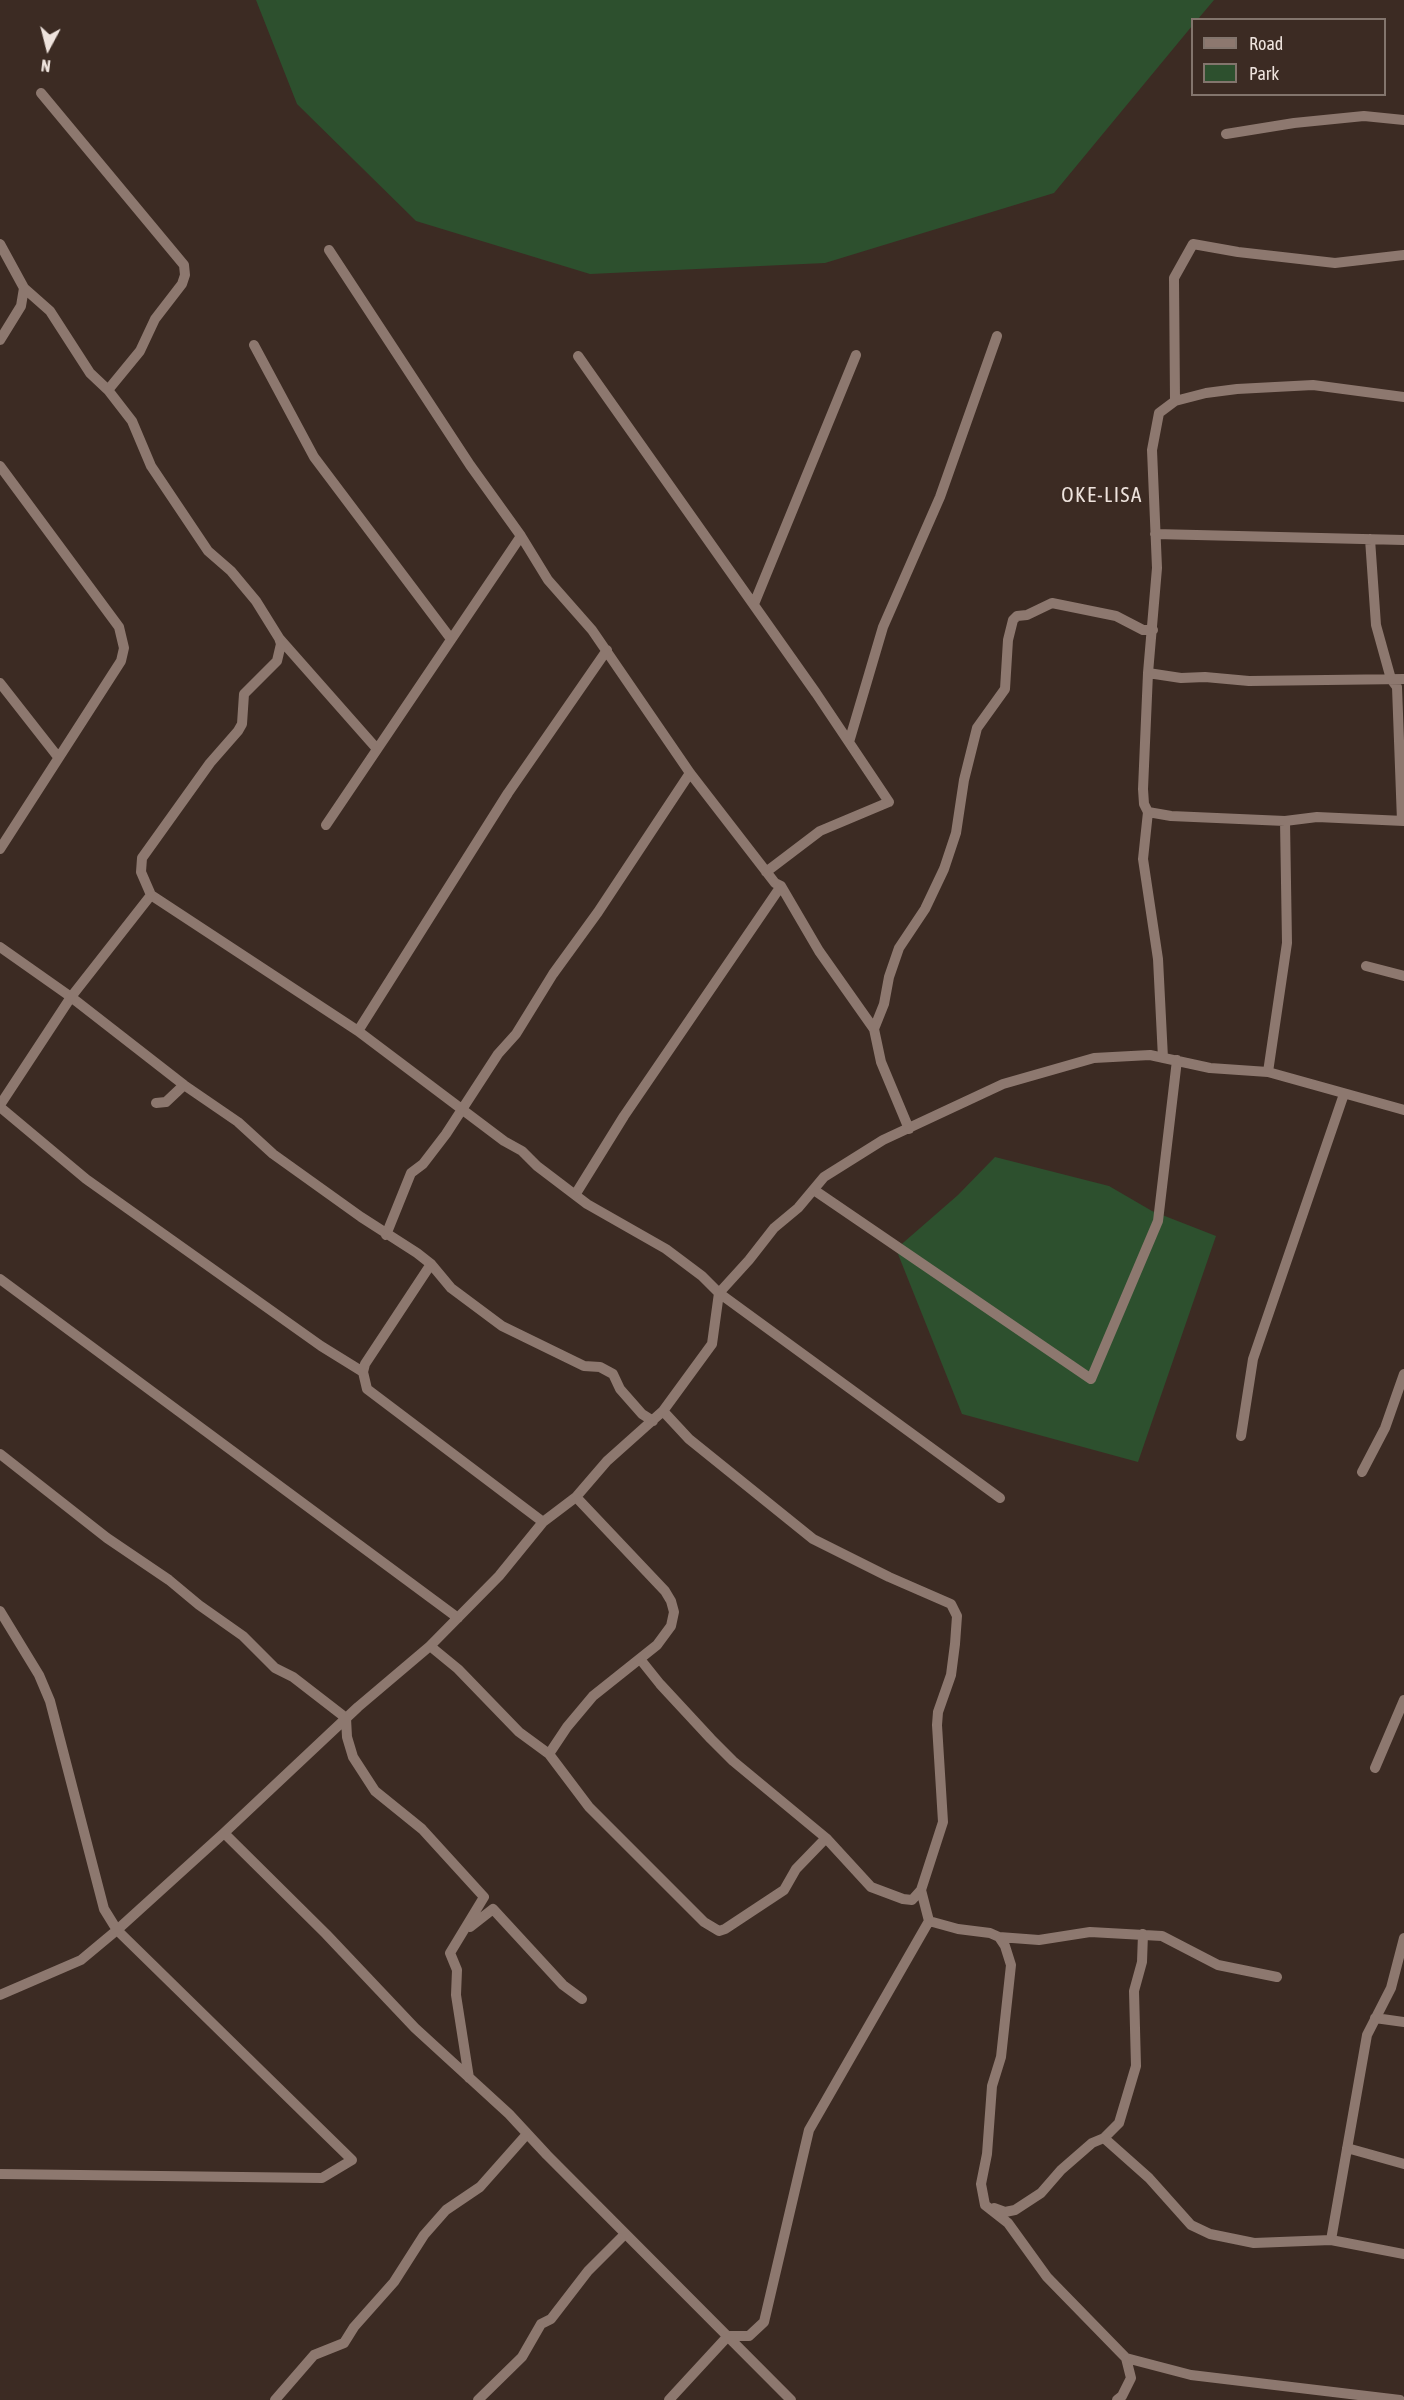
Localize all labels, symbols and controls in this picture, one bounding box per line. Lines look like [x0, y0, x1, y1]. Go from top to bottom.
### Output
north arrow [18, 18, 78, 78]
legend [1191, 18, 1386, 96]
text: Road [1249, 33, 1283, 54]
text: N [40, 56, 52, 75]
text: Park [1249, 63, 1279, 84]
district label: OKE-LISA [1061, 482, 1143, 508]

